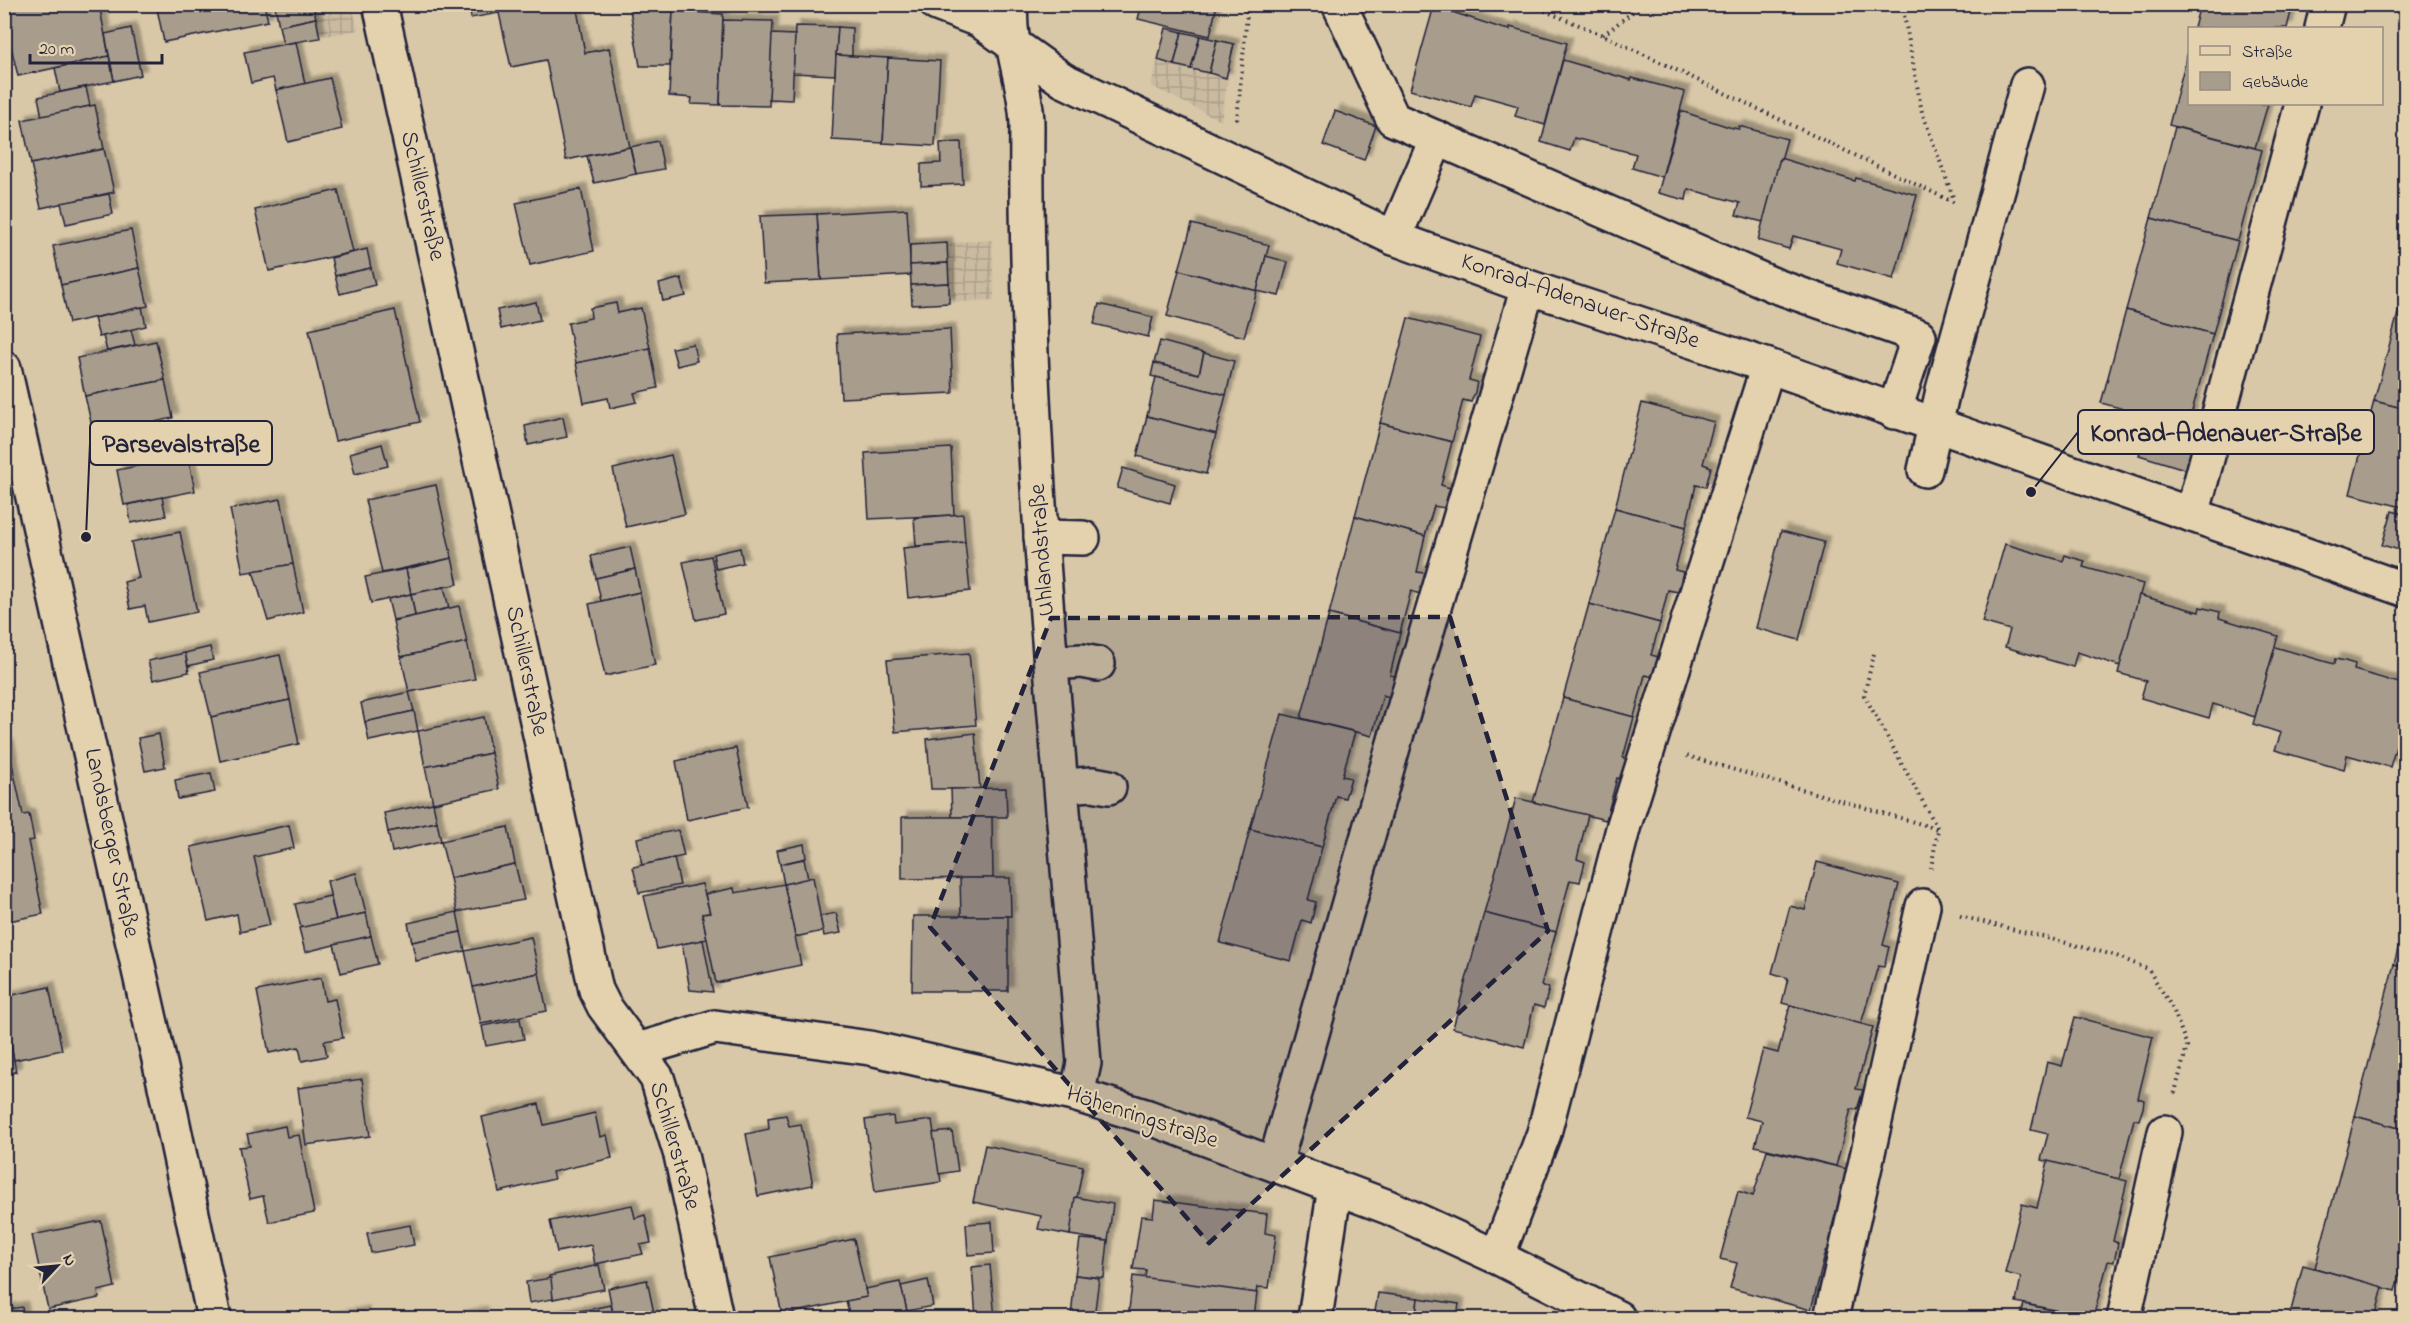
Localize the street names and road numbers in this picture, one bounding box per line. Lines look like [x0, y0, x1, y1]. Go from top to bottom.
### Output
street label: Schillerstraße [390, 128, 454, 264]
street label: Konrad-Adenauer-Straße [1456, 245, 1704, 359]
street label: Uhlandstraße [1021, 482, 1065, 617]
street label: Schillerstraße [495, 603, 557, 739]
street label: Landsberger Straße [74, 745, 148, 941]
street label: Höhenringstraße [1061, 1077, 1223, 1159]
street label: Schillerstraße [639, 1078, 709, 1215]

